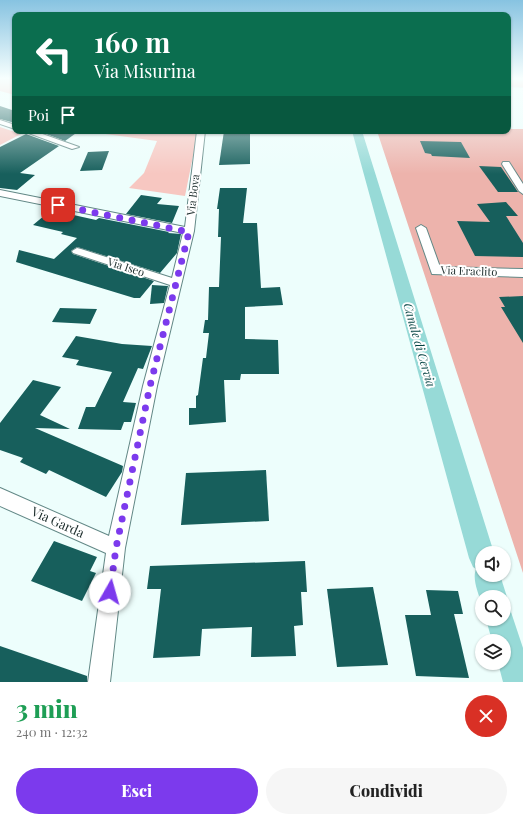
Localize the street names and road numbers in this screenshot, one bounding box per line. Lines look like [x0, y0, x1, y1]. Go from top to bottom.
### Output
street label: Via Bova [182, 173, 203, 217]
street label: Via Iseo [105, 253, 147, 280]
street label: Via Eraclito [439, 262, 498, 279]
street label: Via Garda [28, 502, 88, 541]

